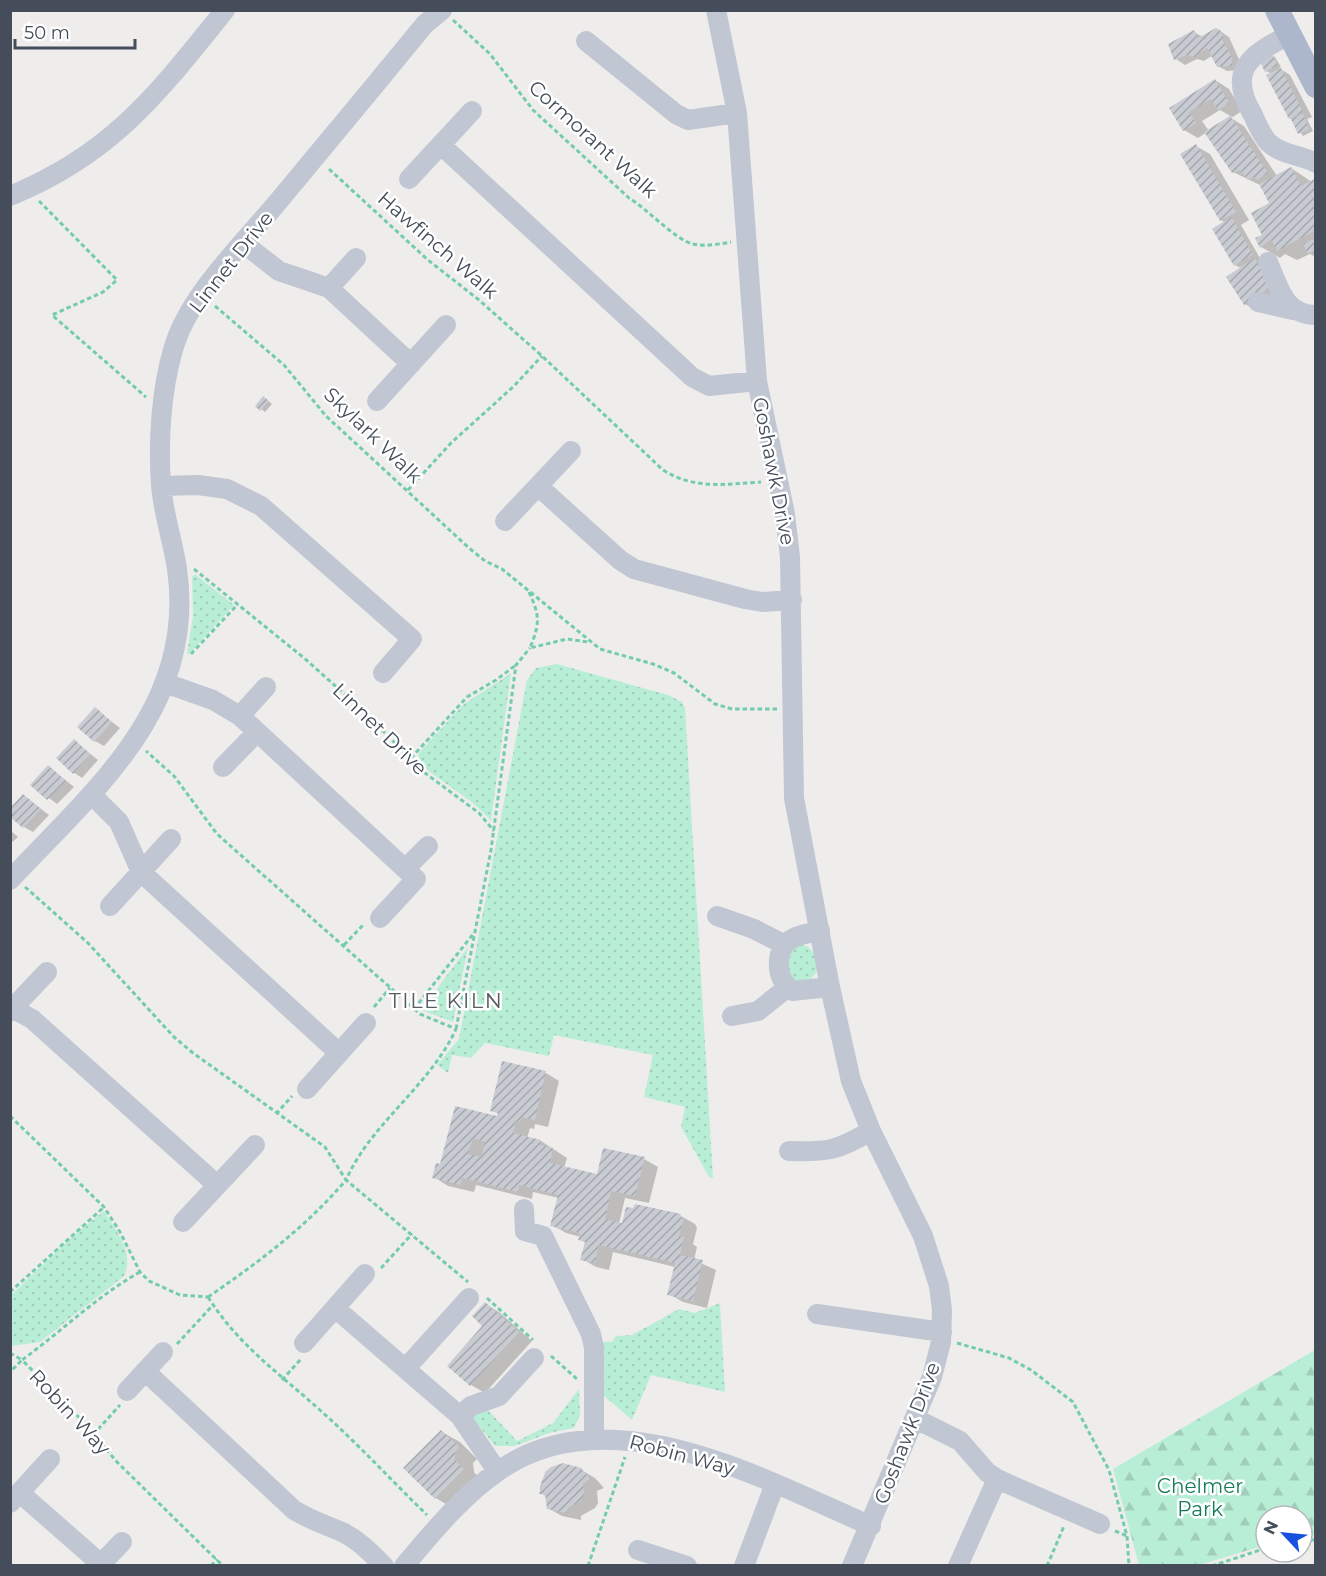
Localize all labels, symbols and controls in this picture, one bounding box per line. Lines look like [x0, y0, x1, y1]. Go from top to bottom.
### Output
scale bar [15, 12, 135, 50]
text: 50 m [24, 22, 70, 44]
street label: Cormorant Walk [524, 75, 662, 203]
street label: Hawfinch Walk [373, 186, 503, 304]
street label: Linnet Drive [184, 207, 278, 317]
street label: Skylark Walk [319, 382, 427, 488]
street label: Goshawk Drive [748, 395, 800, 547]
street label: Linnet Drive [328, 678, 432, 780]
district label: TILE KILN [389, 988, 503, 1013]
street label: Goshawk Drive [869, 1359, 945, 1507]
street label: Robin Way [24, 1364, 116, 1460]
street label: Robin Way [627, 1429, 737, 1481]
park label: Chelmer Park [1157, 1474, 1243, 1521]
north arrow [1254, 1504, 1314, 1564]
text: N [1260, 1518, 1282, 1538]

